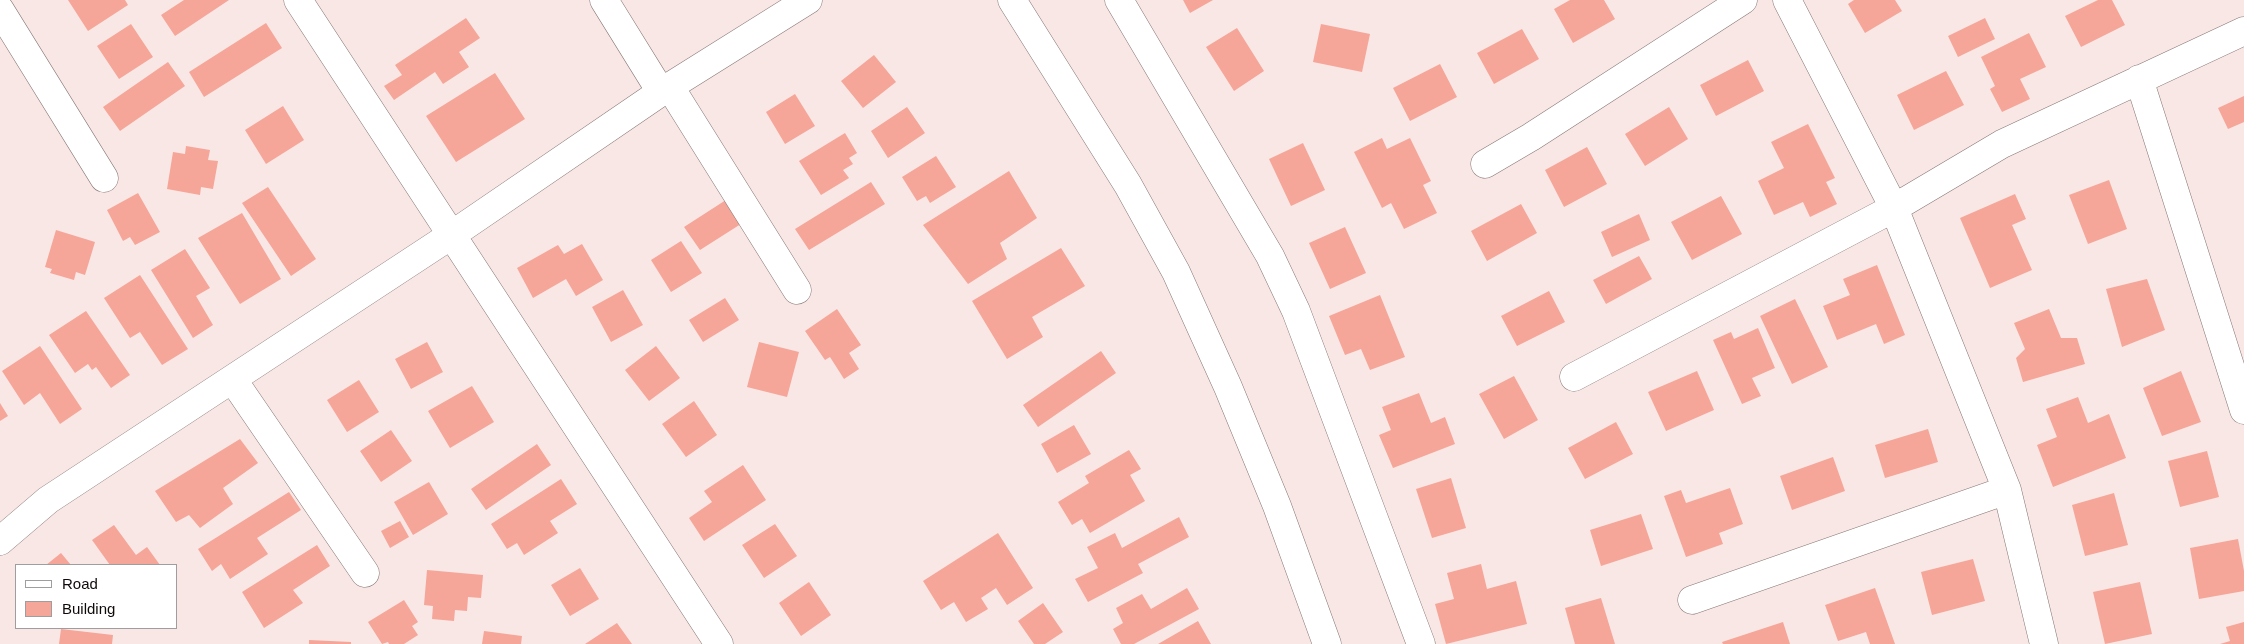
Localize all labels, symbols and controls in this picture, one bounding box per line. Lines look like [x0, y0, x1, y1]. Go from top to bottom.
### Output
legend [15, 564, 178, 629]
text: Road [62, 575, 98, 592]
text: Building [62, 600, 115, 617]

